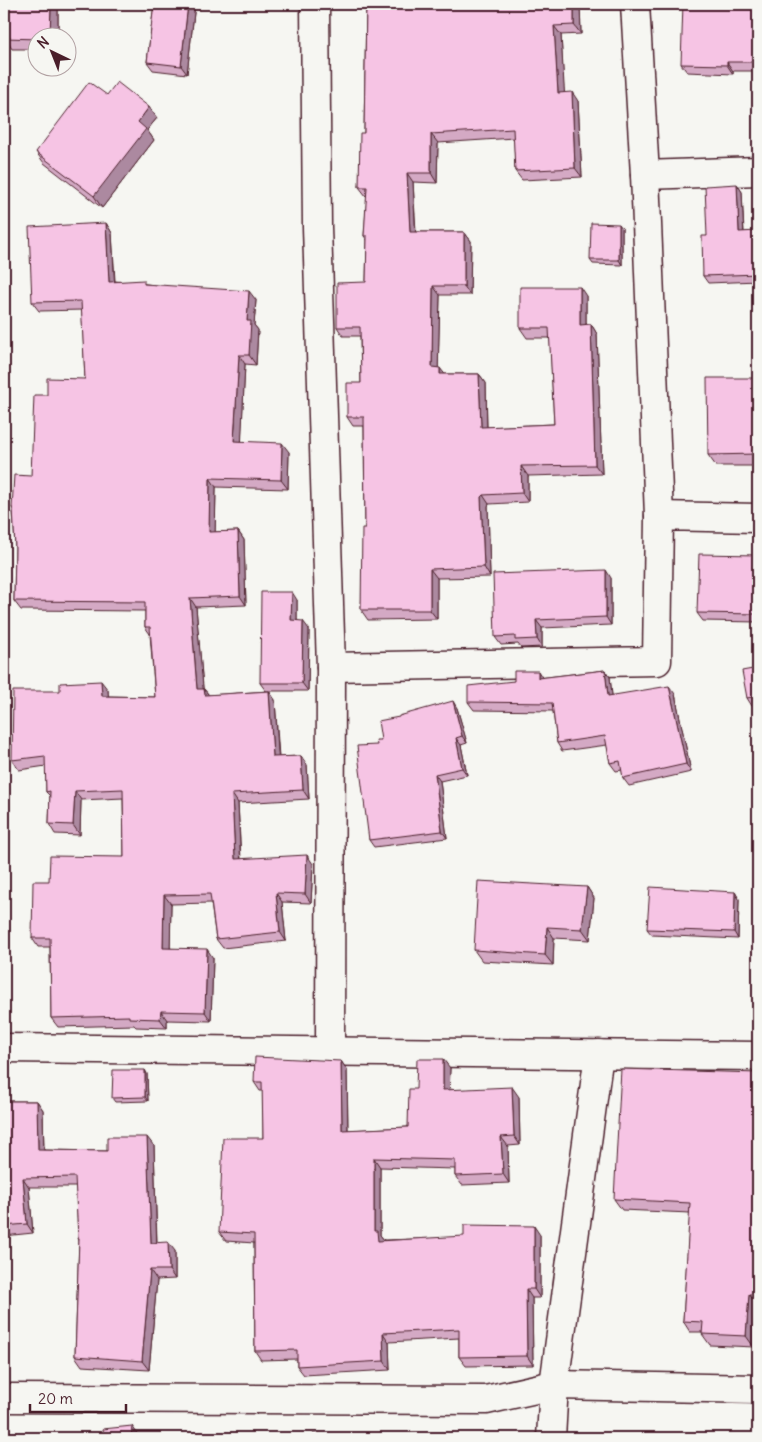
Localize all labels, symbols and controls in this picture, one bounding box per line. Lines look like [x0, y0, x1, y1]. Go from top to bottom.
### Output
north arrow [28, 28, 78, 78]
text: N [33, 33, 53, 52]
scale bar [30, 1382, 126, 1414]
text: 20 m [38, 1389, 73, 1408]

